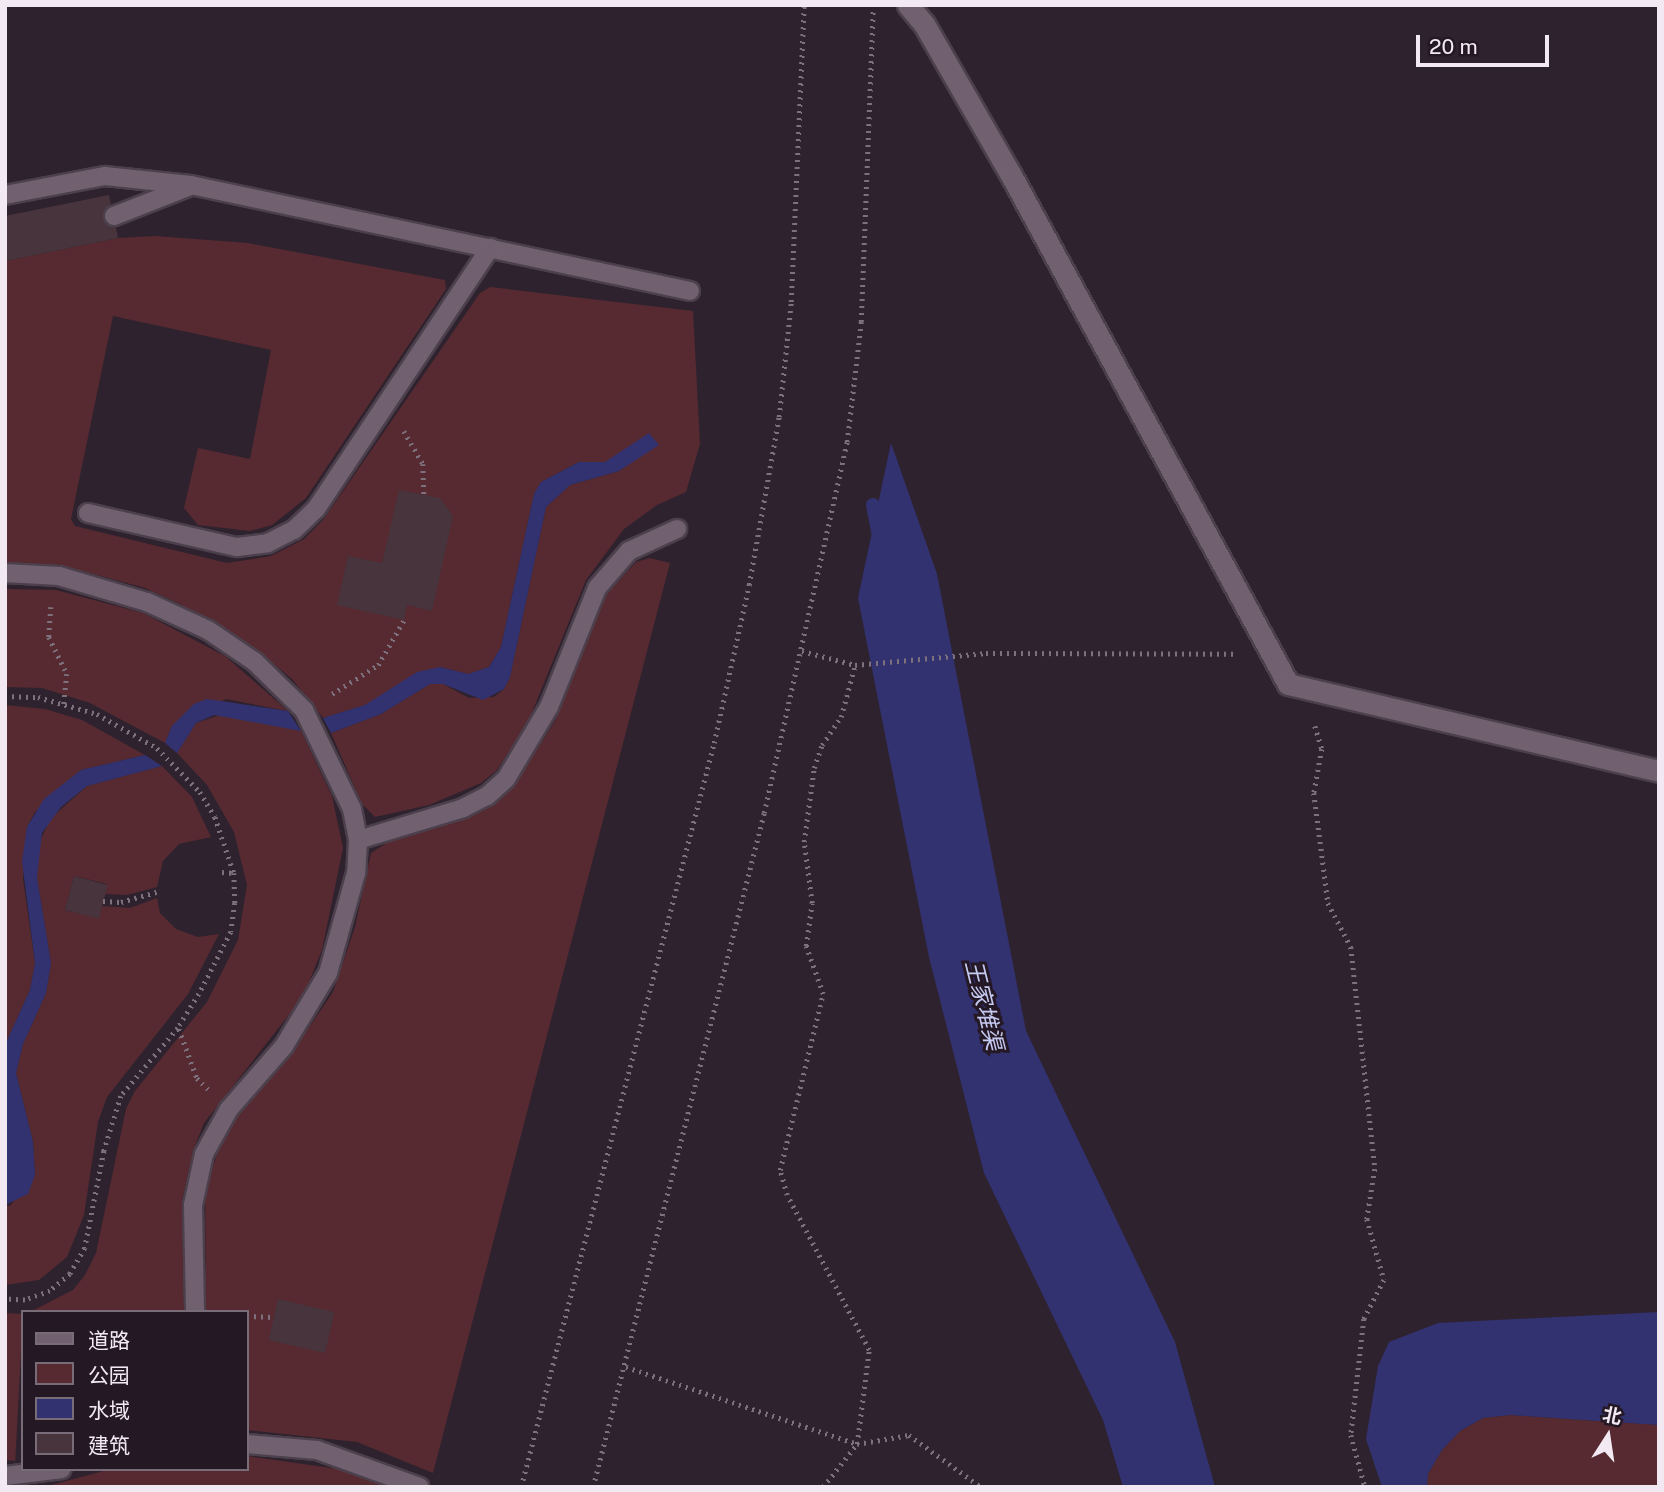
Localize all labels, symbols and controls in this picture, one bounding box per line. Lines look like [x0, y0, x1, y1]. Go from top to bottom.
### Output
scale bar [1419, 21, 1552, 65]
text: 20 m [1429, 34, 1478, 59]
water label: 王家堆渠 [959, 957, 1009, 1053]
legend [21, 1310, 248, 1471]
text: 道路 [88, 1328, 130, 1353]
text: 公园 [88, 1363, 130, 1388]
text: 水域 [88, 1398, 130, 1423]
north arrow [1573, 1401, 1643, 1471]
text: 北 [1601, 1403, 1624, 1428]
text: 建筑 [88, 1433, 130, 1458]

